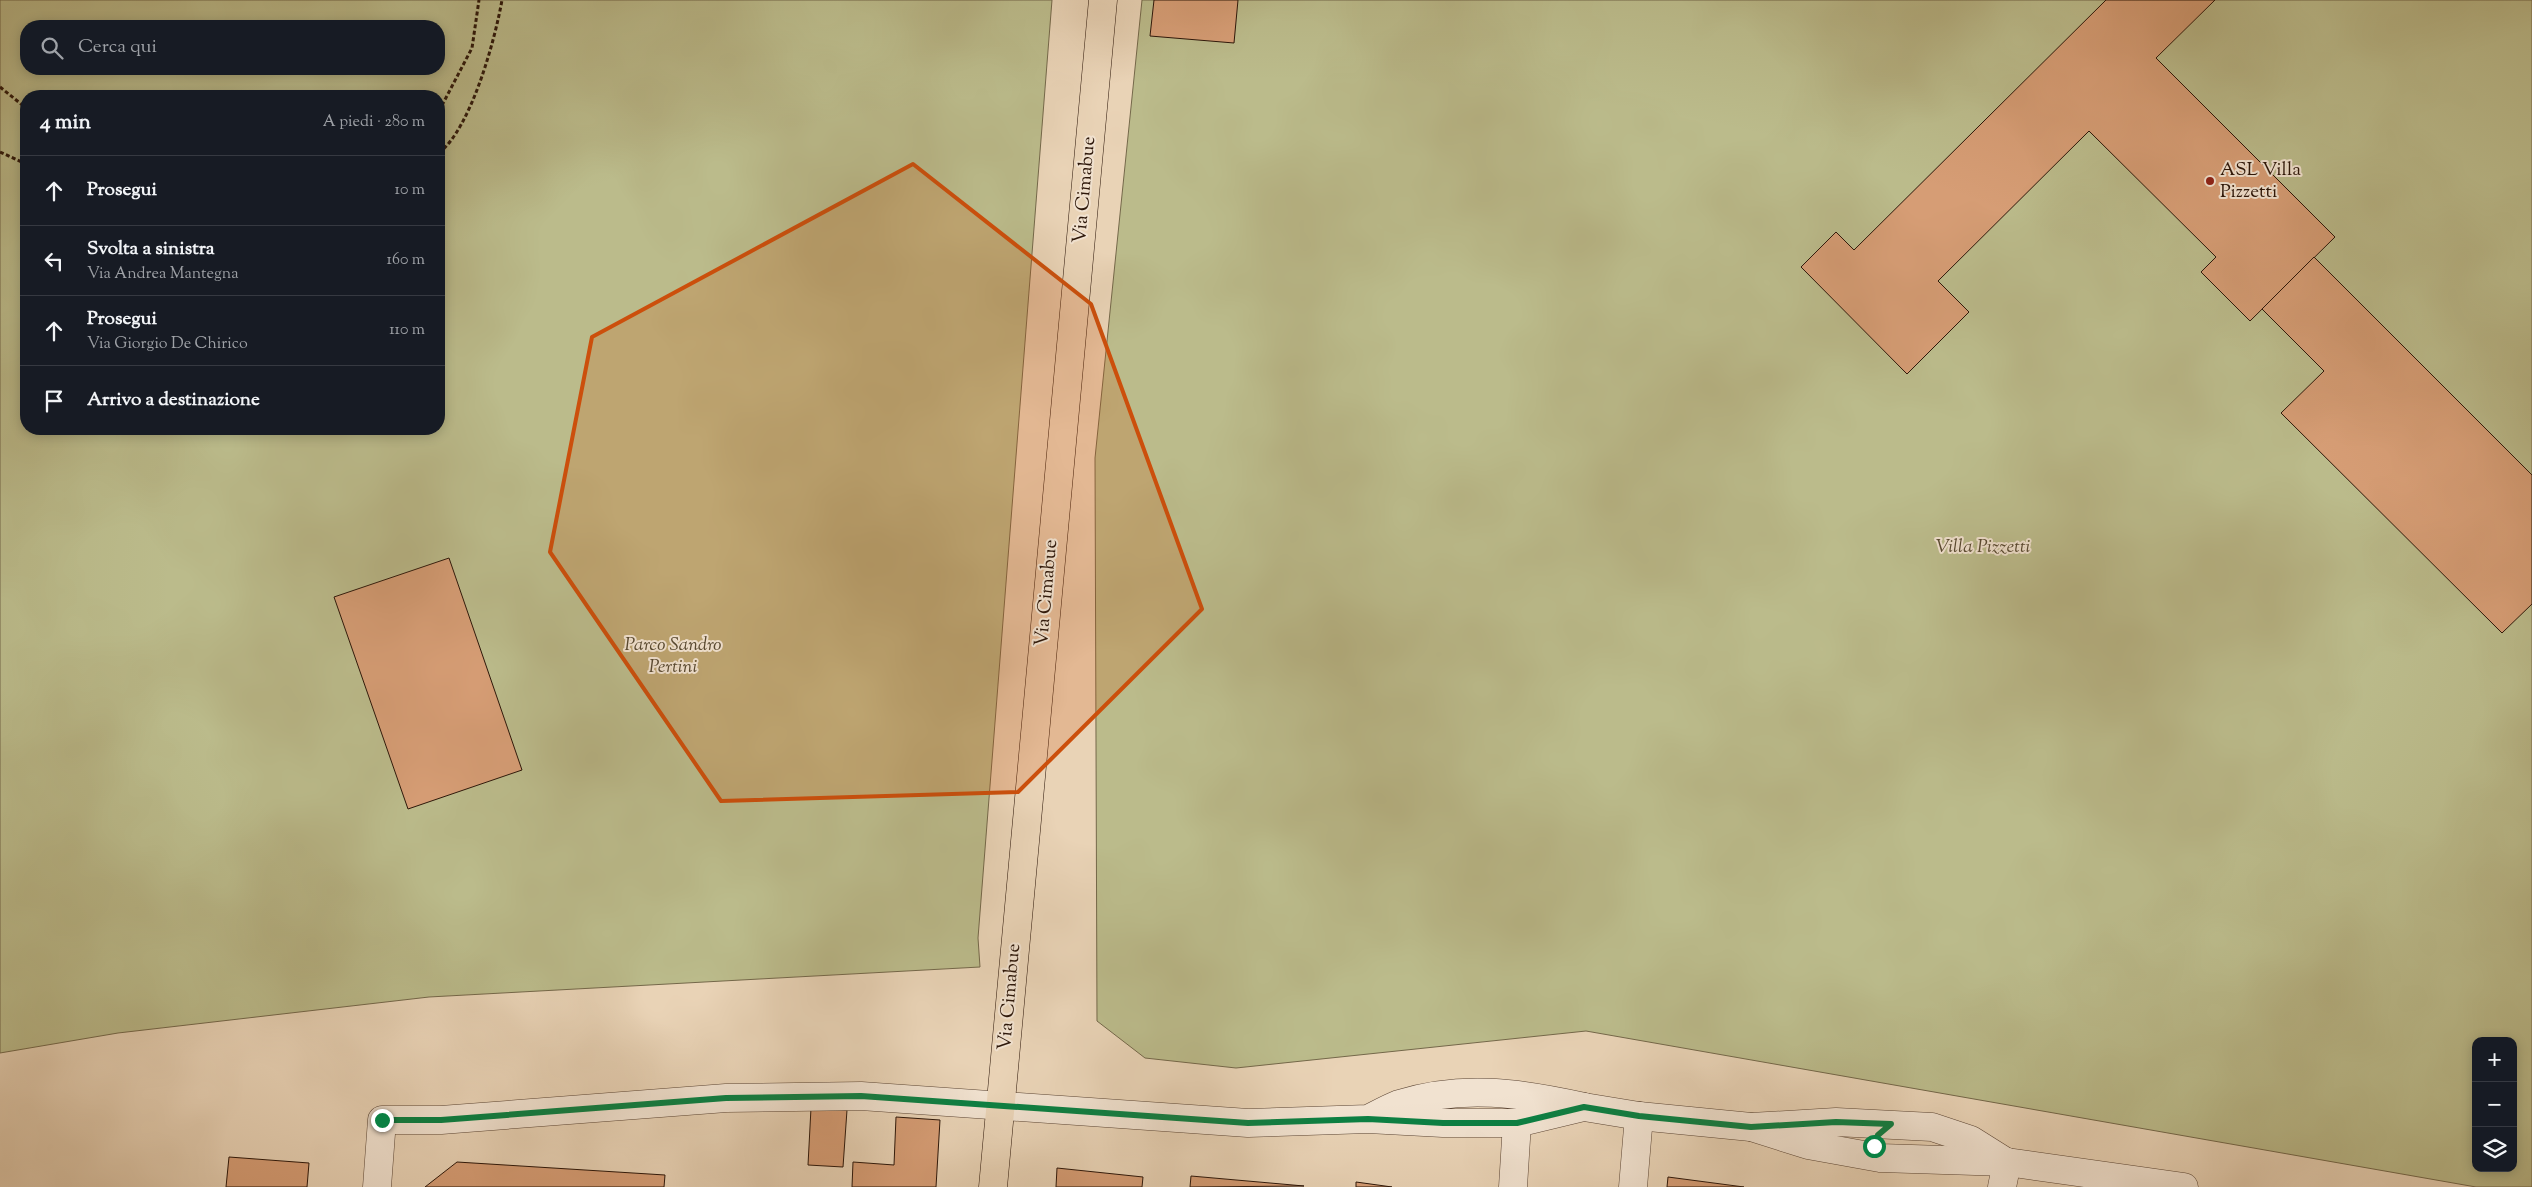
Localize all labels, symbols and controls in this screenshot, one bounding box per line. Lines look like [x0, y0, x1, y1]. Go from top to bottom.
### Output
search box [20, 20, 445, 75]
icon: search [38, 34, 66, 62]
text: Cerca qui [78, 34, 157, 61]
text: 4 min [40, 108, 91, 138]
text: A piedi · 280 m [323, 111, 425, 134]
street label: Via Cimabue [1067, 135, 1103, 245]
place label: ASL Villa Pizzetti [2220, 157, 2301, 206]
marker: ASL Villa Pizzetti [2204, 175, 2216, 187]
icon: ahead [40, 177, 68, 205]
text: Prosegui [87, 177, 157, 204]
text: 10 m [395, 179, 425, 202]
text: Svolta a sinistra [87, 236, 215, 263]
icon: left [40, 247, 68, 275]
text: 160 m [387, 249, 425, 272]
text: Via Andrea Mantegna [87, 263, 239, 286]
text: Prosegui [87, 306, 157, 333]
icon: ahead [40, 317, 68, 345]
text: 110 m [389, 319, 425, 342]
text: Via Giorgio De Chirico [87, 333, 248, 356]
icon: arrive [40, 387, 68, 415]
text: Arrivo a destinazione [87, 387, 260, 414]
park label: Villa Pizzetti [1936, 534, 2031, 561]
street label: Via Cimabue [1029, 538, 1065, 648]
park label: Parco Sandro Pertini [625, 632, 721, 681]
street label: Via Cimabue [992, 942, 1028, 1052]
map controls [2472, 1037, 2517, 1172]
button: + [2472, 1037, 2517, 1082]
button: − [2472, 1082, 2517, 1127]
route end [371, 1109, 394, 1132]
button: layers [2472, 1127, 2517, 1172]
route start [1863, 1135, 1886, 1158]

